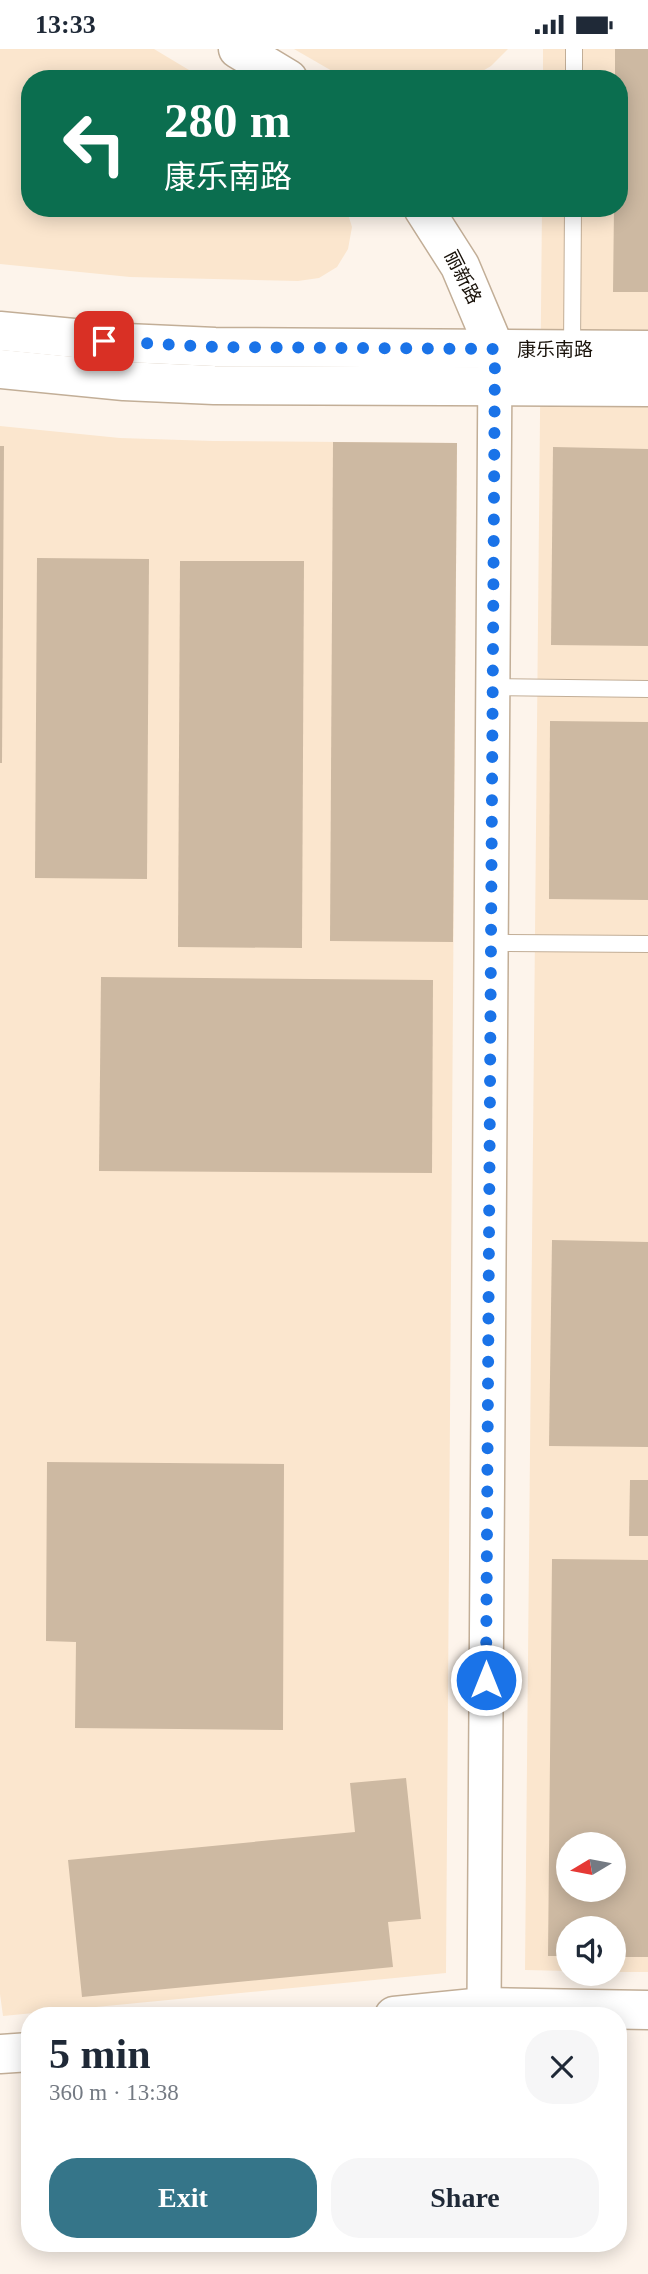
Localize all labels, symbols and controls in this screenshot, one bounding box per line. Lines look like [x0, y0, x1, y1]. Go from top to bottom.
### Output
text: 13:33 [35, 10, 96, 39]
text: 280 m [164, 93, 291, 148]
icon: left [49, 98, 140, 189]
text: 康乐南路 [164, 159, 292, 195]
street label: 丽新路 [441, 247, 485, 307]
pin [74, 311, 134, 371]
icon: arrive [85, 322, 123, 360]
street label: 康乐南路 [517, 339, 593, 360]
position arrow [449, 1643, 523, 1717]
north arrow [556, 1832, 626, 1902]
map controls [556, 1832, 626, 1986]
button: sound [556, 1916, 626, 1986]
button: close [525, 2030, 599, 2104]
text: 5 min [49, 2031, 151, 2077]
text: 360 m · 13:38 [49, 2080, 179, 2105]
button: Exit [49, 2158, 317, 2238]
button: Share [331, 2158, 599, 2238]

